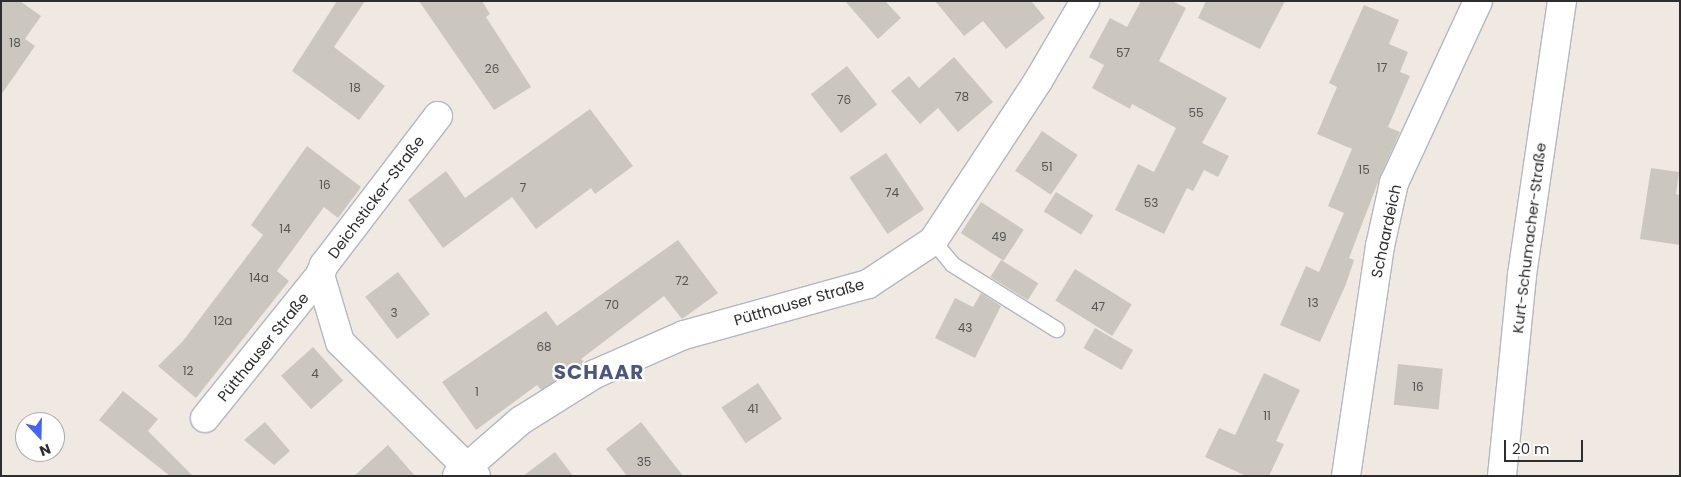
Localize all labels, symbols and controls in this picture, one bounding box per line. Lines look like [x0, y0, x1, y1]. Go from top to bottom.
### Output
house number: 18 [9, 36, 21, 50]
house number: 57 [1116, 46, 1130, 60]
house number: 17 [1377, 61, 1387, 75]
house number: 26 [485, 62, 499, 76]
house number: 18 [349, 81, 361, 95]
house number: 78 [955, 90, 969, 104]
house number: 76 [837, 93, 851, 107]
house number: 55 [1188, 106, 1204, 120]
street label: Deichsticker-Straße [324, 132, 428, 262]
street label: Kurt-Schumacher-Straße [1508, 142, 1550, 334]
house number: 51 [1041, 160, 1053, 174]
house number: 15 [1358, 163, 1370, 177]
house number: 16 [319, 178, 331, 192]
house number: 7 [520, 181, 526, 195]
street label: Schaardeich [1367, 183, 1405, 279]
house number: 74 [885, 186, 899, 200]
house number: 53 [1144, 196, 1158, 210]
house number: 14 [279, 222, 291, 236]
house number: 49 [991, 230, 1007, 244]
house number: 14a [249, 271, 269, 285]
house number: 72 [675, 274, 689, 288]
street label: Pütthauser Straße [732, 275, 866, 329]
street label: Pütthauser Straße [214, 289, 312, 405]
house number: 13 [1308, 296, 1318, 310]
house number: 70 [605, 298, 619, 312]
house number: 47 [1091, 300, 1105, 314]
house number: 3 [390, 306, 398, 320]
house number: 12a [214, 314, 232, 328]
house number: 43 [958, 321, 972, 335]
house number: 68 [536, 340, 552, 354]
district label: SCHAAR [553, 360, 645, 384]
house number: 12 [183, 364, 193, 378]
house number: 4 [311, 367, 319, 381]
house number: 16 [1412, 380, 1424, 394]
house number: 1 [475, 385, 479, 399]
house number: 41 [747, 402, 759, 416]
house number: 11 [1263, 409, 1271, 423]
north arrow [15, 412, 65, 462]
scale bar [1506, 430, 1585, 462]
text: 20 m [1512, 438, 1550, 459]
text: N [37, 439, 54, 461]
house number: 35 [637, 455, 651, 469]

